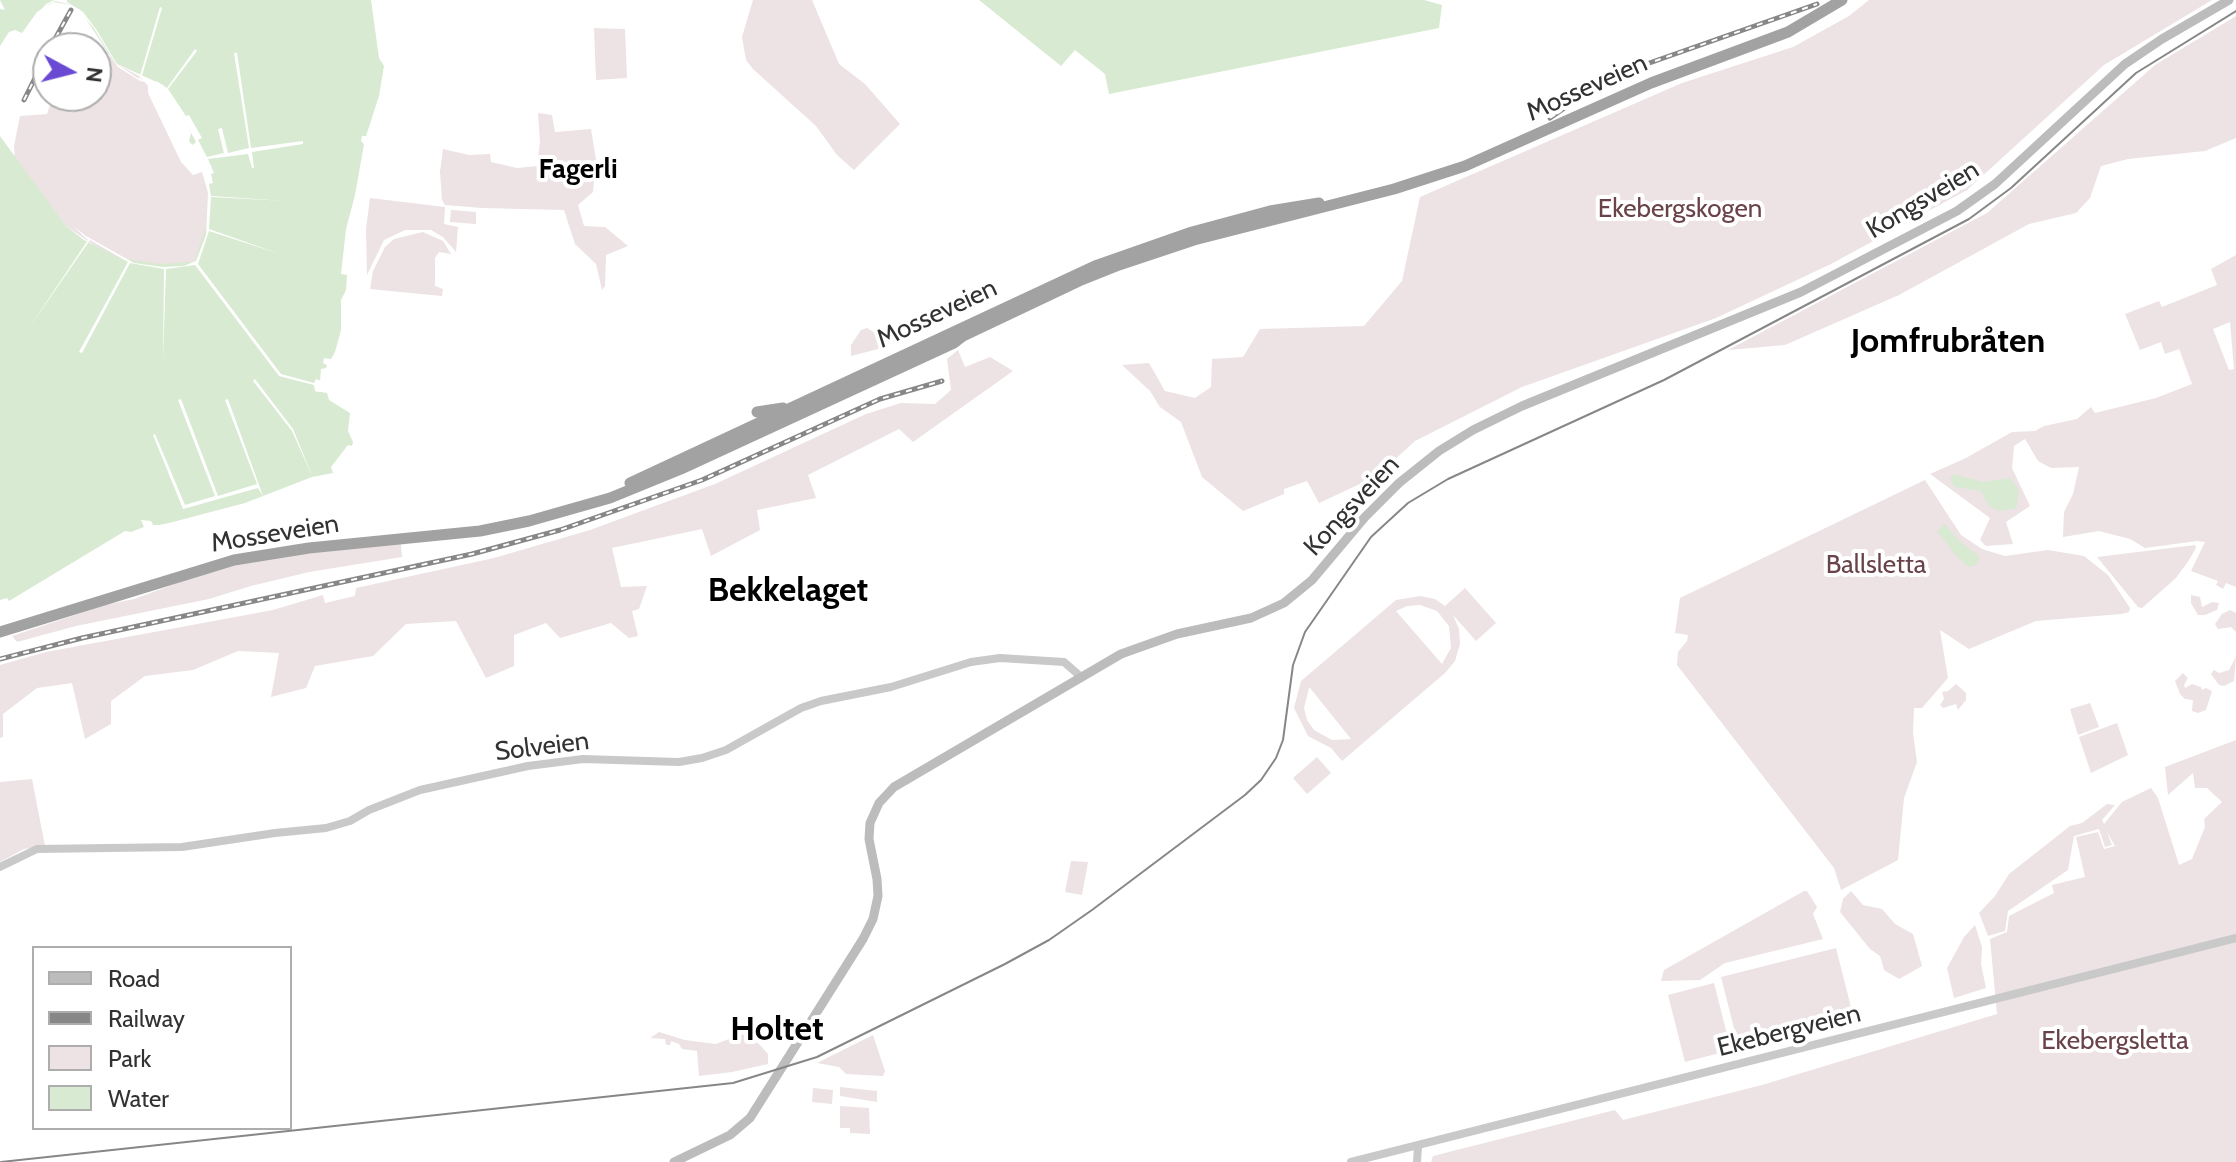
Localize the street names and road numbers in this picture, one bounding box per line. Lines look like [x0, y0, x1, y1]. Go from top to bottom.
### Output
street label: Mosseveien [1522, 48, 1652, 128]
street label: Kongsveien [1861, 154, 1985, 246]
street label: Mosseveien [872, 273, 1002, 355]
street label: Kongsveien [1298, 449, 1406, 563]
street label: Mosseveien [209, 508, 341, 560]
street label: Solveien [493, 726, 591, 768]
street label: Ekebergveien [1714, 998, 1864, 1064]

